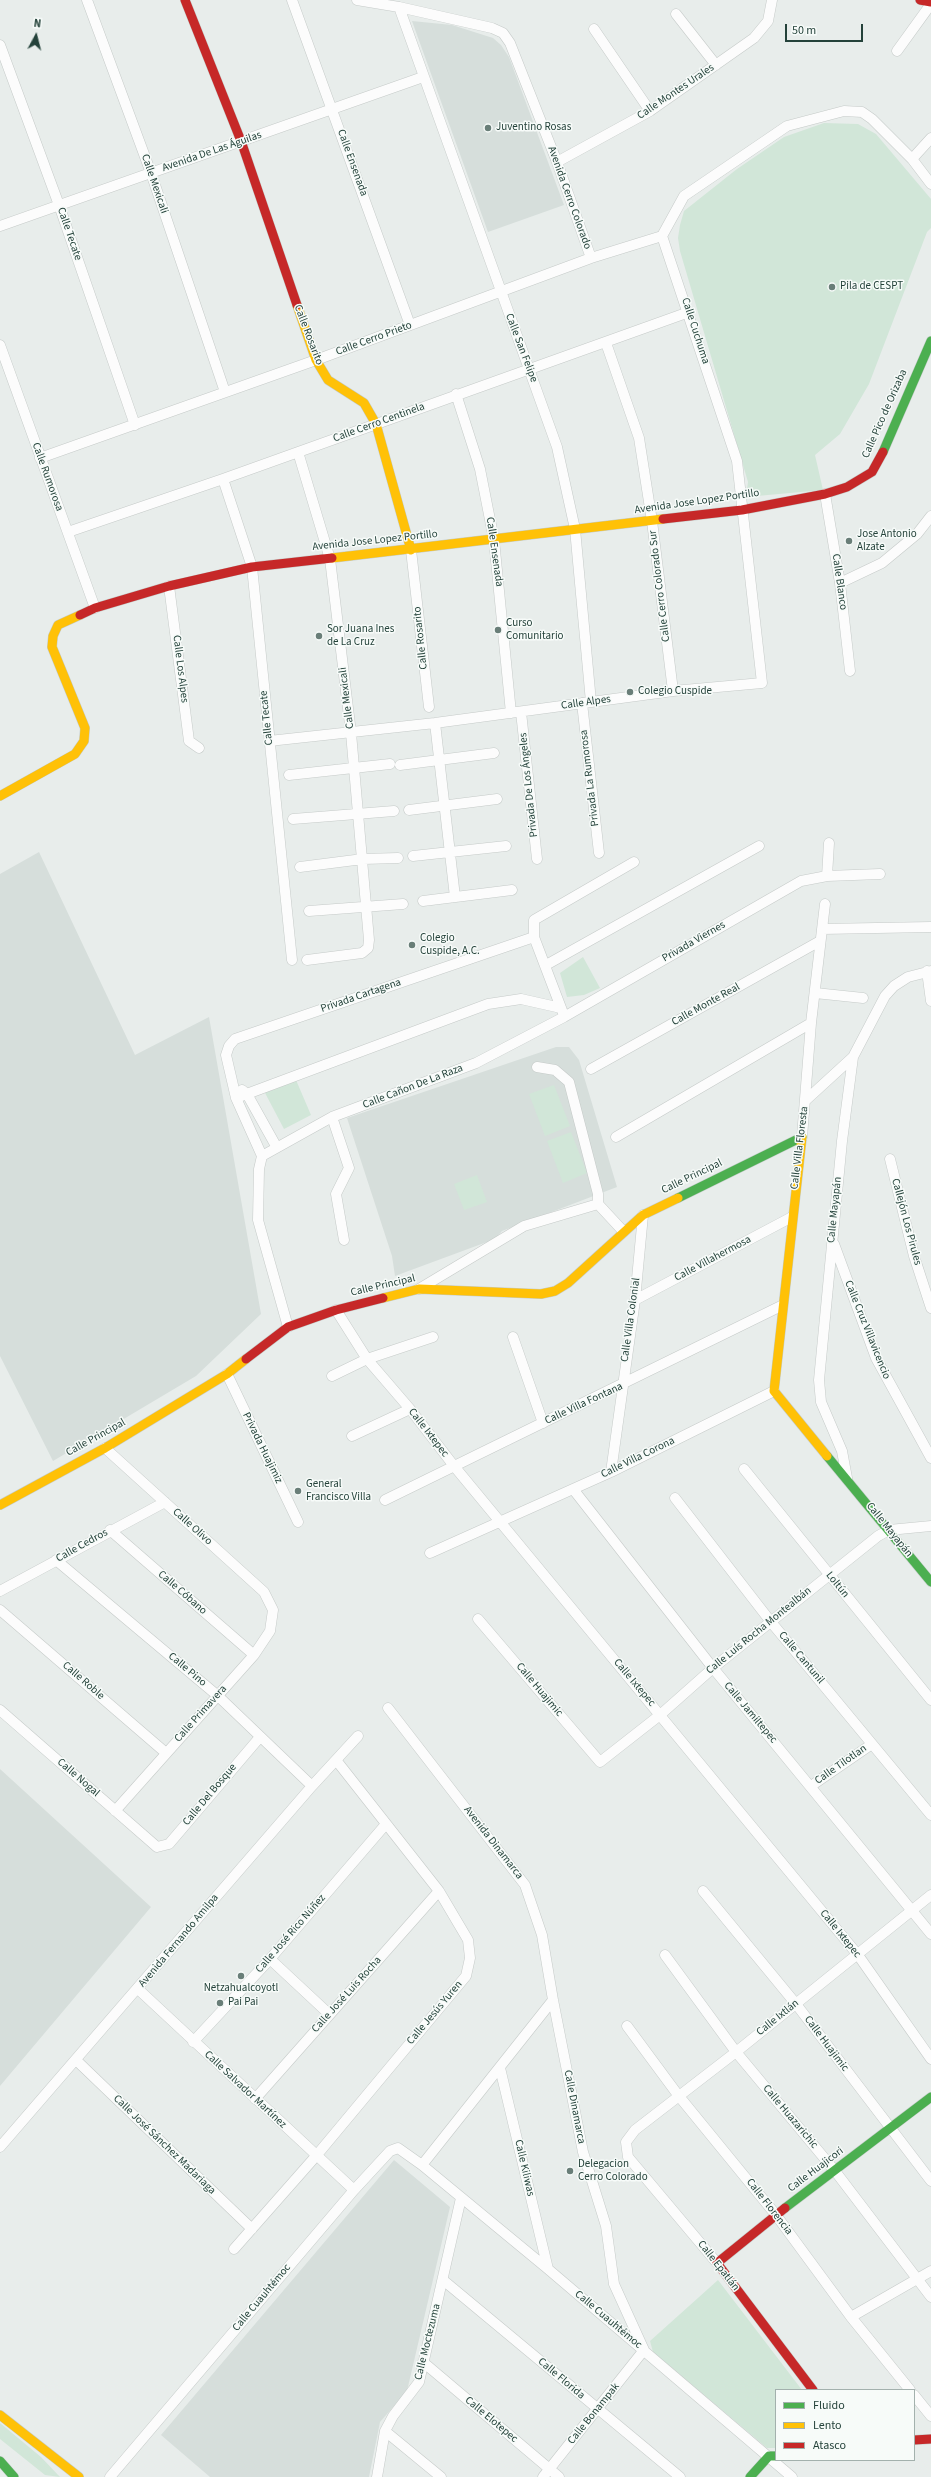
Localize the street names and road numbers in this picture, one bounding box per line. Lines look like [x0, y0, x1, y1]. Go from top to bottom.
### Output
street label: Calle Montes Urales [635, 61, 717, 123]
street label: Calle Ensenada [334, 128, 370, 198]
street label: Avenida De Las Águilas [161, 129, 263, 175]
street label: Avenida Cerro Colorado [544, 145, 594, 251]
street label: Calle Mexicali [138, 153, 170, 215]
street label: Calle Tecate [54, 206, 84, 262]
street label: Calle Cuchuma [678, 296, 712, 366]
street label: Calle Rosarito [290, 303, 326, 367]
street label: Calle San Felipe [502, 312, 540, 384]
street label: Calle Cerro Prieto [334, 319, 414, 359]
street label: Calle Pico de Orizaba [859, 367, 911, 461]
street label: Calle Cerro Centinela [331, 400, 427, 446]
street label: Calle Rumorosa [28, 441, 66, 513]
street label: Avenida Jose Lopez Portillo [634, 487, 760, 517]
street label: Calle Ensenada [483, 516, 505, 588]
street label: Avenida Jose Lopez Portillo [312, 528, 438, 554]
street label: Calle Cerro Colorado Sur [647, 529, 673, 643]
street label: Calle Blanco [829, 553, 849, 611]
street label: Calle Rosarito [411, 606, 431, 670]
street label: Calle Los Alpes [169, 634, 191, 704]
street label: Calle Mexicali [337, 666, 357, 730]
street label: Calle Tecate [258, 690, 276, 746]
street label: Calle Alpes [560, 693, 612, 713]
street label: Privada La Rumorosa [578, 729, 602, 827]
street label: Privada De Los Ángeles [517, 732, 541, 838]
street label: Privada Viernes [660, 919, 728, 965]
street label: Privada Cartagena [319, 976, 403, 1016]
street label: Calle Monte Real [670, 981, 742, 1029]
street label: Calle Cañon De La Raza [361, 1062, 465, 1112]
street label: Calle Villa Floresta [788, 1106, 812, 1190]
street label: Calle Principal [659, 1157, 725, 1197]
street label: Calle Mayapán [825, 1176, 845, 1244]
street label: Callejón Los Pirules [888, 1177, 924, 1267]
street label: Calle Villahermosa [672, 1233, 754, 1285]
street label: Calle Principal [349, 1272, 417, 1300]
street label: Calle Villa Colonial [619, 1277, 643, 1363]
street label: Calle Cruz Villavicencio [841, 1279, 893, 1381]
street label: Calle Villa Fontana [543, 1380, 625, 1428]
street label: Calle Ixtepec [405, 1406, 451, 1460]
street label: Privada Huajimiz [239, 1410, 285, 1486]
street label: Calle Principal [64, 1416, 128, 1460]
street label: Calle Villa Corona [599, 1434, 677, 1482]
street label: Calle Mayapán [863, 1500, 915, 1560]
street label: Calle Olivo [169, 1506, 215, 1548]
street label: Calle Cedros [54, 1526, 110, 1566]
street label: Calle Cóbano [155, 1568, 209, 1618]
street label: Loltún [823, 1569, 851, 1601]
street label: Calle Luís Rocha Montealbán [704, 1585, 814, 1677]
street label: Calle Cantunil [775, 1629, 827, 1687]
street label: Calle Pino [165, 1650, 209, 1690]
street label: Calle Ixtepec [610, 1656, 658, 1710]
street label: Calle Roble [59, 1659, 107, 1703]
street label: Calle Huajimic [513, 1660, 565, 1720]
street label: Calle Jamiltepec [720, 1680, 780, 1746]
street label: Calle Primavera [172, 1683, 230, 1745]
street label: Calle Tilotlan [812, 1742, 870, 1788]
street label: Calle Nogal [54, 1756, 102, 1800]
street label: Calle Del Bosque [180, 1761, 240, 1829]
street label: Avenida Dinamarca [460, 1804, 526, 1882]
street label: Avenida Fernando Amilpa [136, 1892, 222, 1990]
street label: Calle José Rico Núñez [253, 1892, 329, 1976]
street label: Calle Ixtepec [817, 1907, 863, 1961]
street label: Calle José Luis Rocha [309, 1954, 385, 2036]
street label: Calle Jesús Yuren [404, 1978, 466, 2048]
street label: Calle Ixtlán [754, 1997, 802, 2039]
street label: Calle Huajimic [801, 2014, 851, 2074]
street label: Calle Salvador Martínez [201, 2048, 289, 2132]
street label: Calle Dinamarca [560, 2069, 588, 2145]
street label: Calle Huazarichic [760, 2082, 820, 2152]
street label: Calle José Sánchez Madariaga [110, 2092, 218, 2198]
street label: Calle Kiliwas [511, 2138, 537, 2198]
street label: Calle Huajicori [785, 2145, 847, 2195]
street label: Calle Florencia [743, 2176, 795, 2238]
street label: Calle Epatlán [694, 2238, 742, 2294]
street label: Calle Cuauhtémoc [230, 2262, 294, 2334]
street label: Calle Cuauhtémoc [572, 2288, 644, 2352]
street label: Calle Moctezuma [412, 2302, 444, 2382]
street label: Calle Florida [535, 2355, 587, 2403]
street label: Calle Bonampak [565, 2381, 623, 2447]
street label: Calle Elotepec [462, 2394, 520, 2446]

